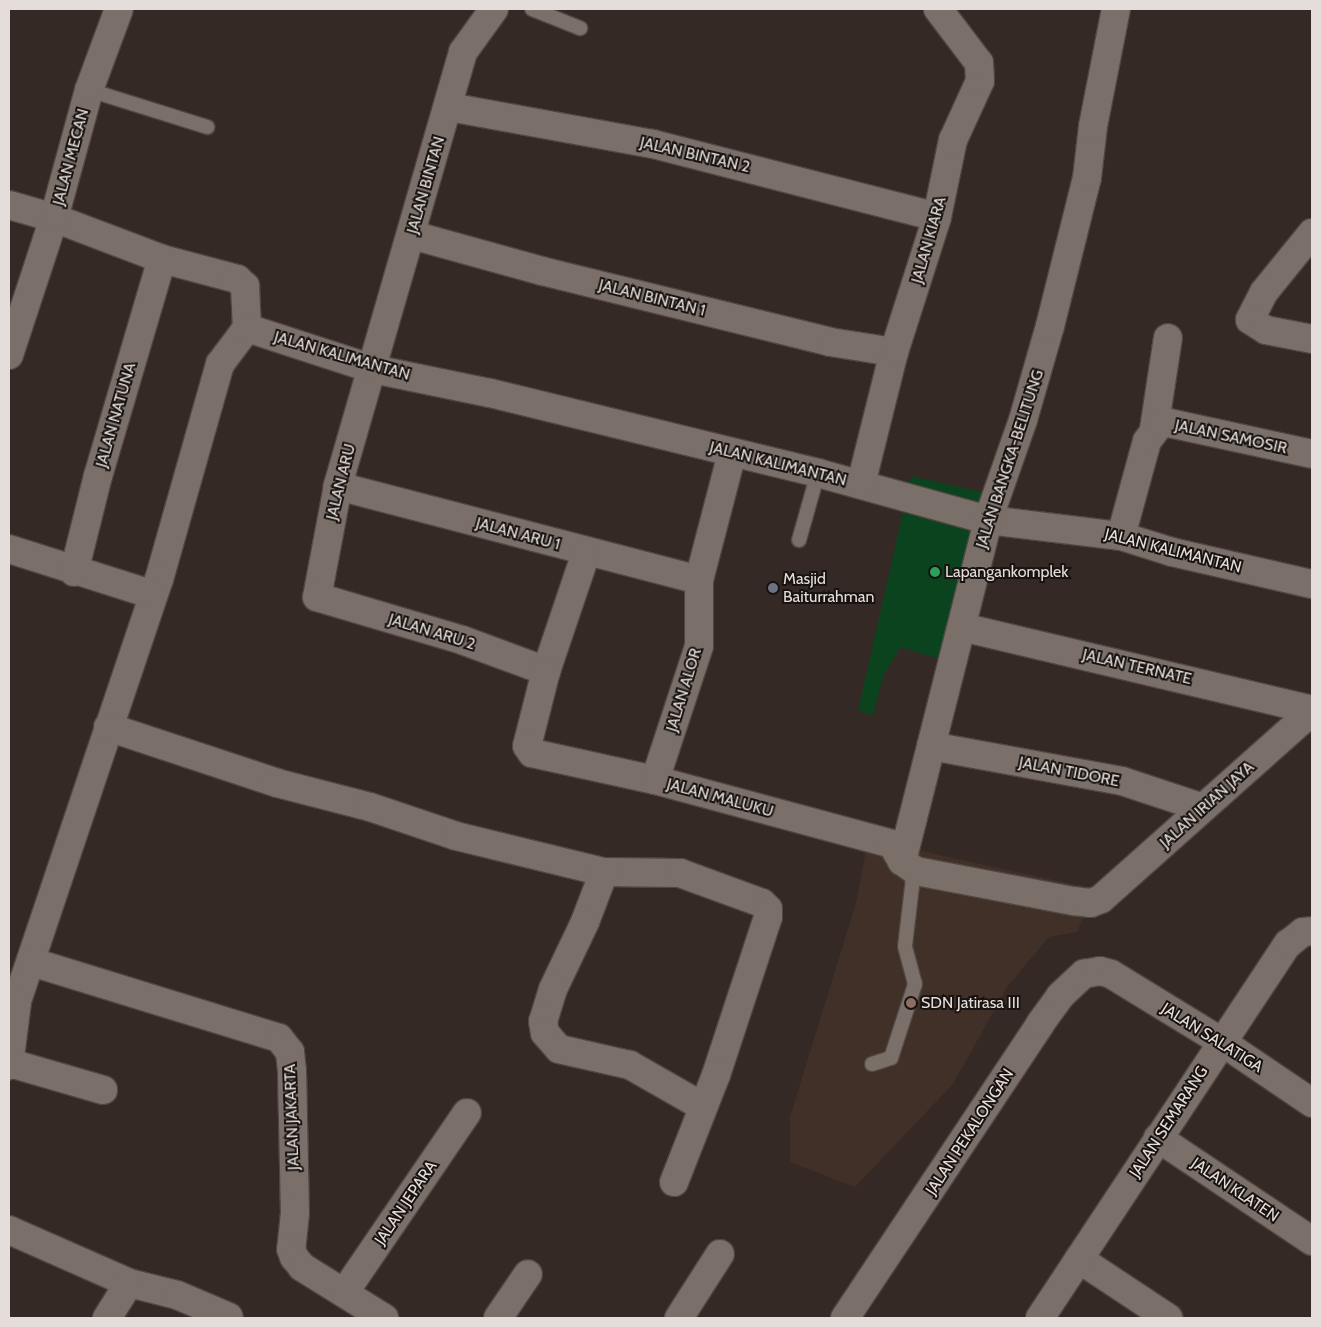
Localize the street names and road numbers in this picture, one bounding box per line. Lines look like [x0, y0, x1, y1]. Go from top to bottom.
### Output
street label: JALAN MECAN [49, 107, 93, 207]
street label: JALAN BINTAN 2 [638, 133, 752, 177]
street label: JALAN BINTAN [403, 134, 449, 236]
street label: JALAN KIARA [907, 194, 951, 286]
street label: JALAN BINTAN 1 [597, 275, 707, 321]
street label: JALAN KALIMANTAN [272, 327, 412, 385]
street label: JALAN NATUNA [92, 360, 140, 470]
street label: JALAN BANGKA-BELITUNG [972, 367, 1048, 551]
street label: JALAN SAMOSIR [1173, 416, 1289, 458]
street label: JALAN KALIMANTAN [708, 438, 848, 490]
street label: JALAN ARU [322, 442, 360, 522]
street label: JALAN ARU 1 [474, 514, 562, 554]
street label: JALAN KALIMANTAN [1103, 525, 1243, 577]
street label: JALAN ARU 2 [386, 610, 478, 654]
street label: JALAN TERNATE [1081, 645, 1193, 689]
street label: JALAN ALOR [662, 646, 706, 734]
street label: JALAN TIDORE [1017, 753, 1121, 791]
street label: JALAN IRIAN JAYA [1156, 758, 1258, 852]
street label: JALAN MALUKU [665, 775, 775, 821]
street label: JALAN SALATIGA [1158, 999, 1266, 1077]
street label: JALAN JAKARTA [281, 1063, 303, 1171]
street label: JALAN SEMARANG [1126, 1063, 1212, 1181]
street label: JALAN PEKALONGAN [922, 1065, 1018, 1199]
street label: JALAN KLATEN [1188, 1154, 1282, 1226]
street label: JALAN JEPARA [371, 1157, 441, 1249]

